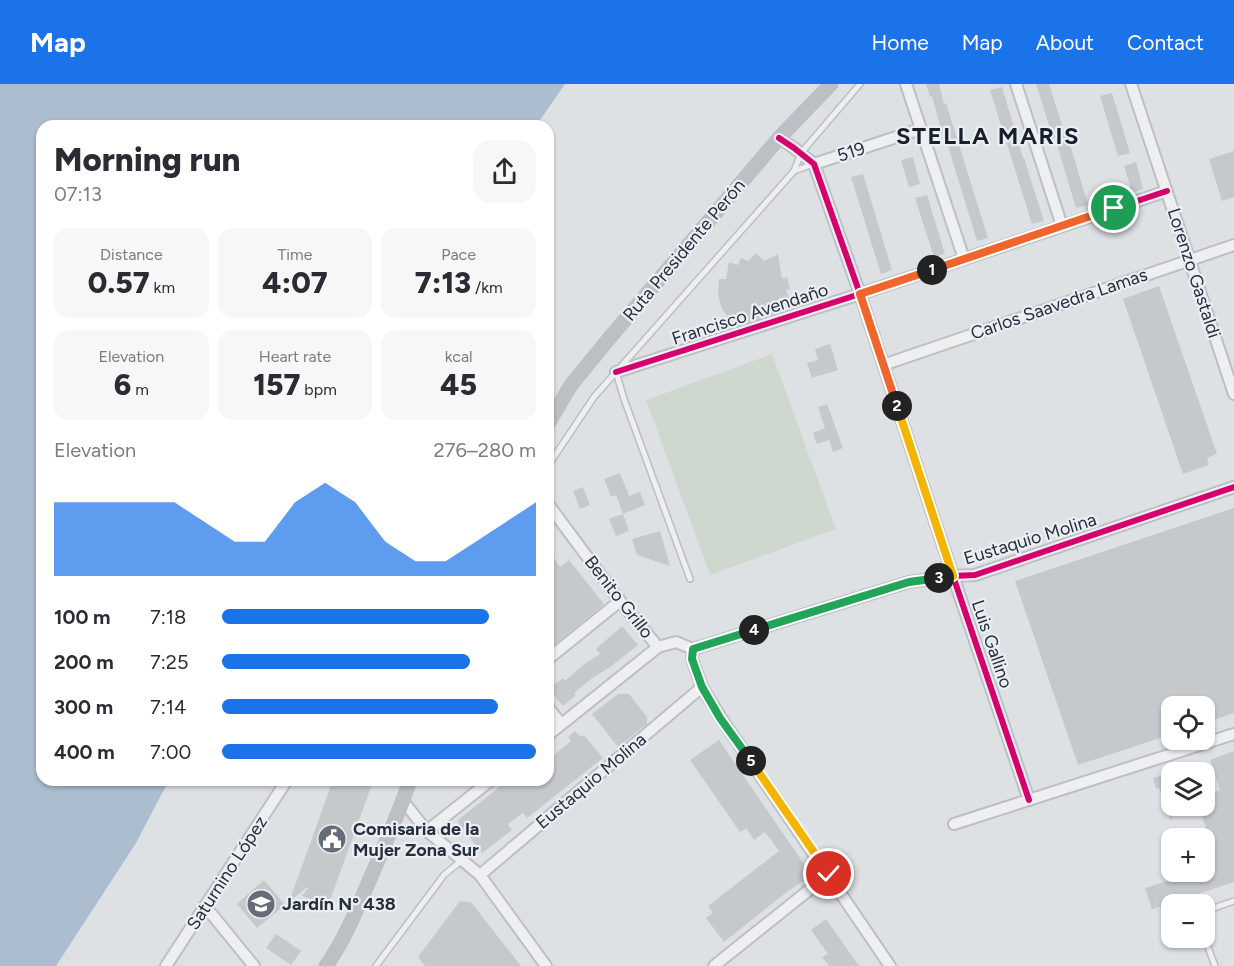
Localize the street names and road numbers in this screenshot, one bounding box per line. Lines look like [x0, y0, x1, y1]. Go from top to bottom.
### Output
street label: 519 [834, 137, 868, 167]
street label: Ruta Presidente Perón [618, 175, 750, 325]
street label: Lorenzo Gastaldi [1163, 205, 1225, 341]
street label: Carlos Saavedra Lamas [968, 263, 1150, 345]
street label: Francisco Avendaño [669, 278, 831, 350]
street label: Eustaquio Molina [961, 508, 1099, 570]
street label: Benito Grillo [580, 551, 658, 643]
street label: Luis Gallino [967, 597, 1017, 691]
street label: Eustaquio Molina [531, 728, 651, 834]
street label: Saturnino López [182, 812, 272, 934]

